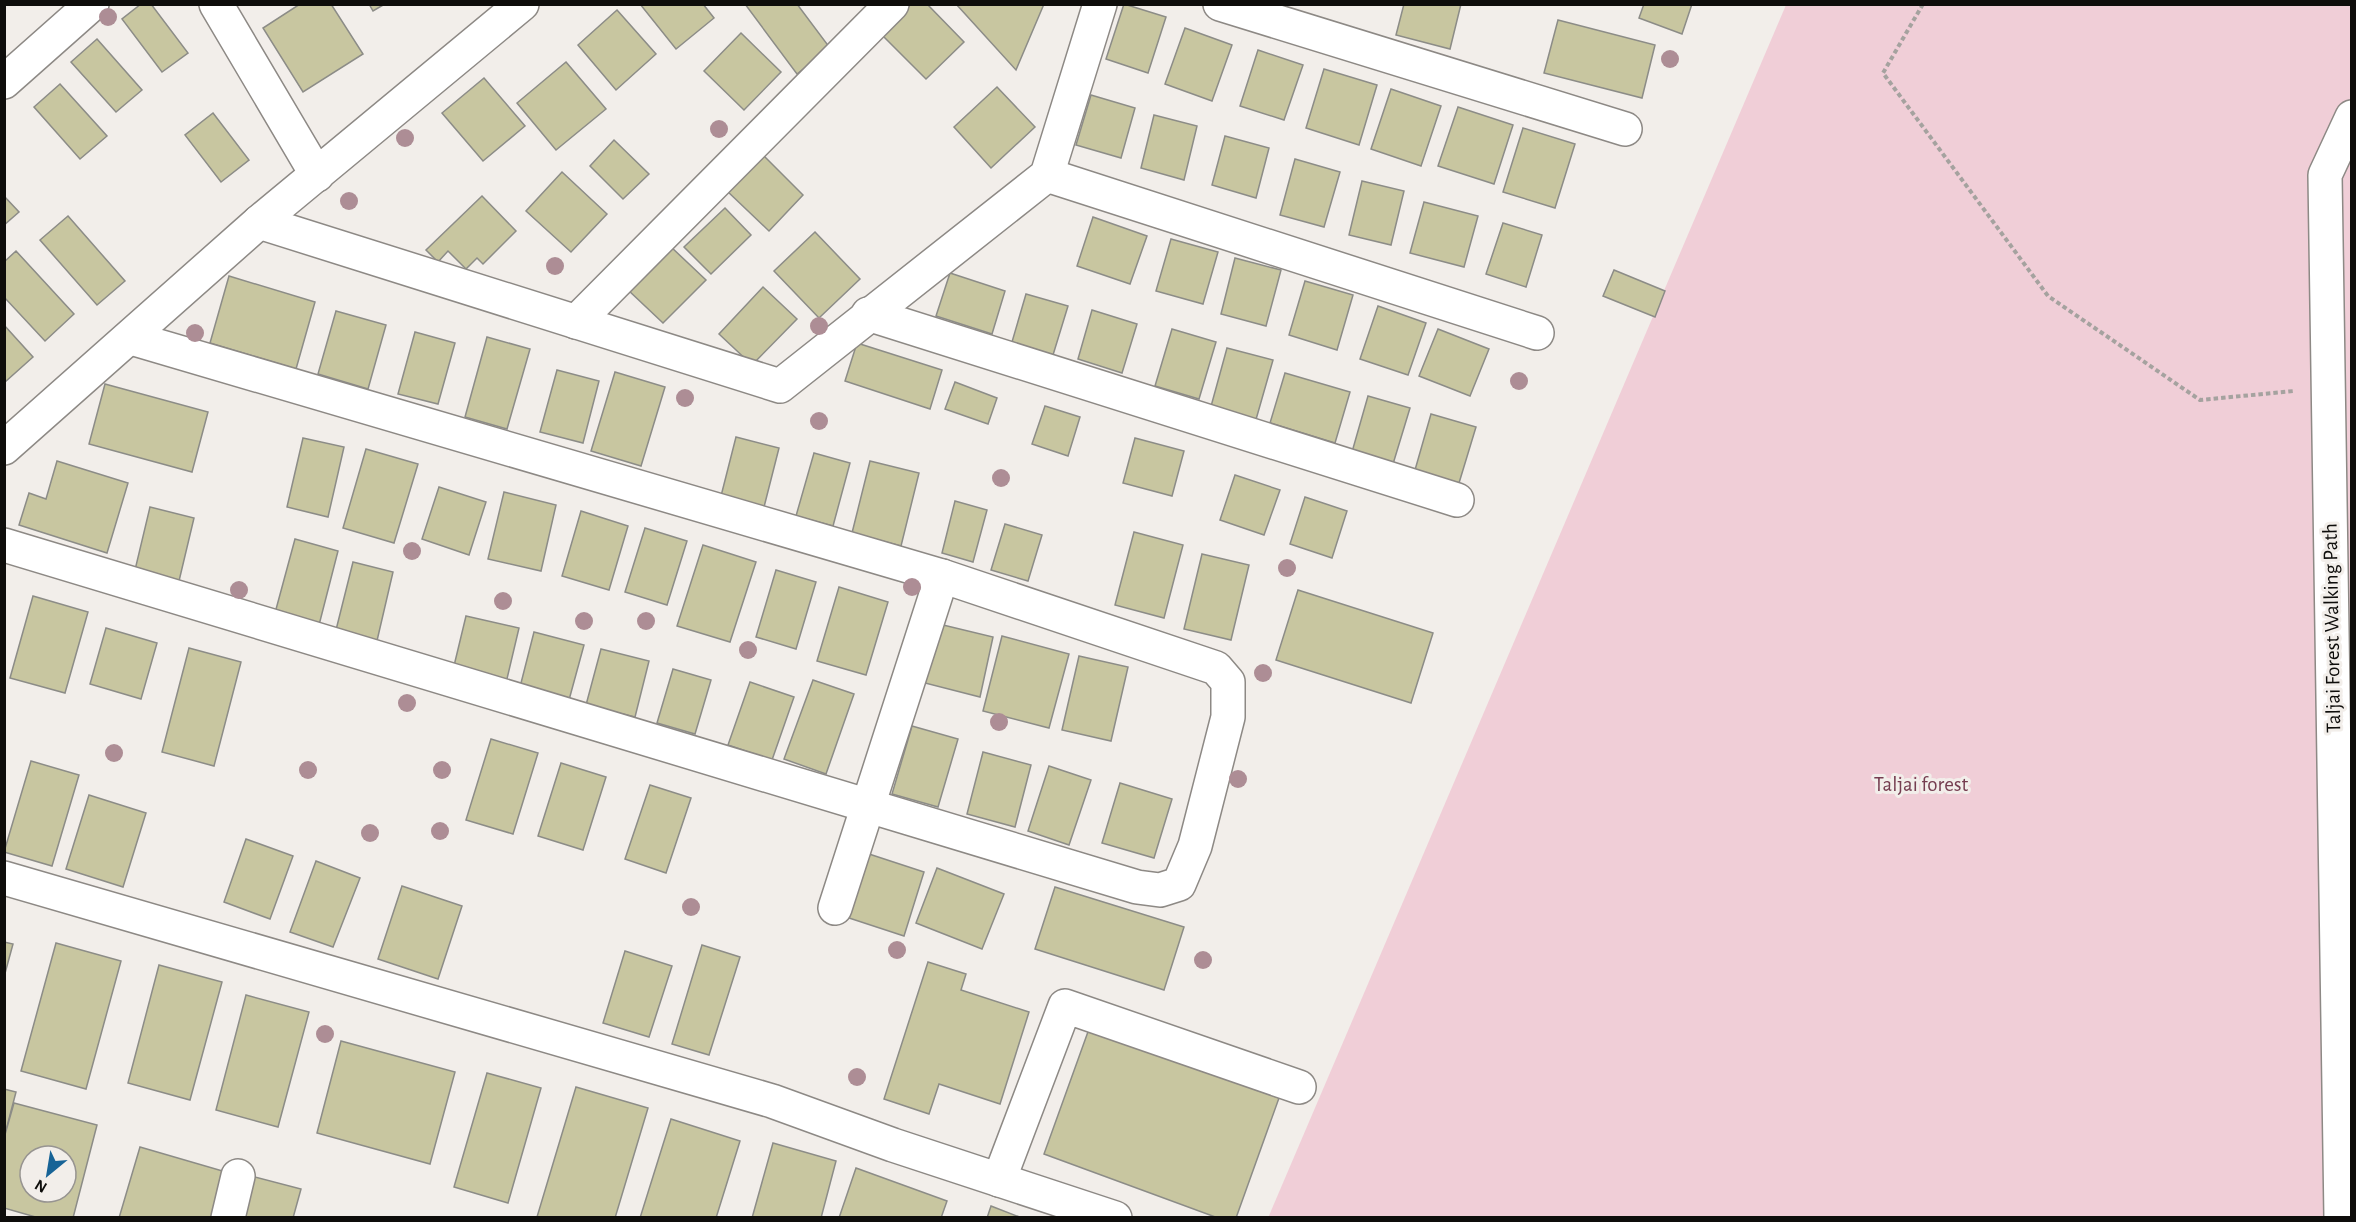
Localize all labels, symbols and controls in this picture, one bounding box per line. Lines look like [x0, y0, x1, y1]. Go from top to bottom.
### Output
street label: Taljai Forest Walking Path [2320, 523, 2344, 733]
park label: Taljai forest [1874, 774, 1969, 795]
north arrow [18, 1144, 78, 1204]
text: N [32, 1176, 50, 1196]

